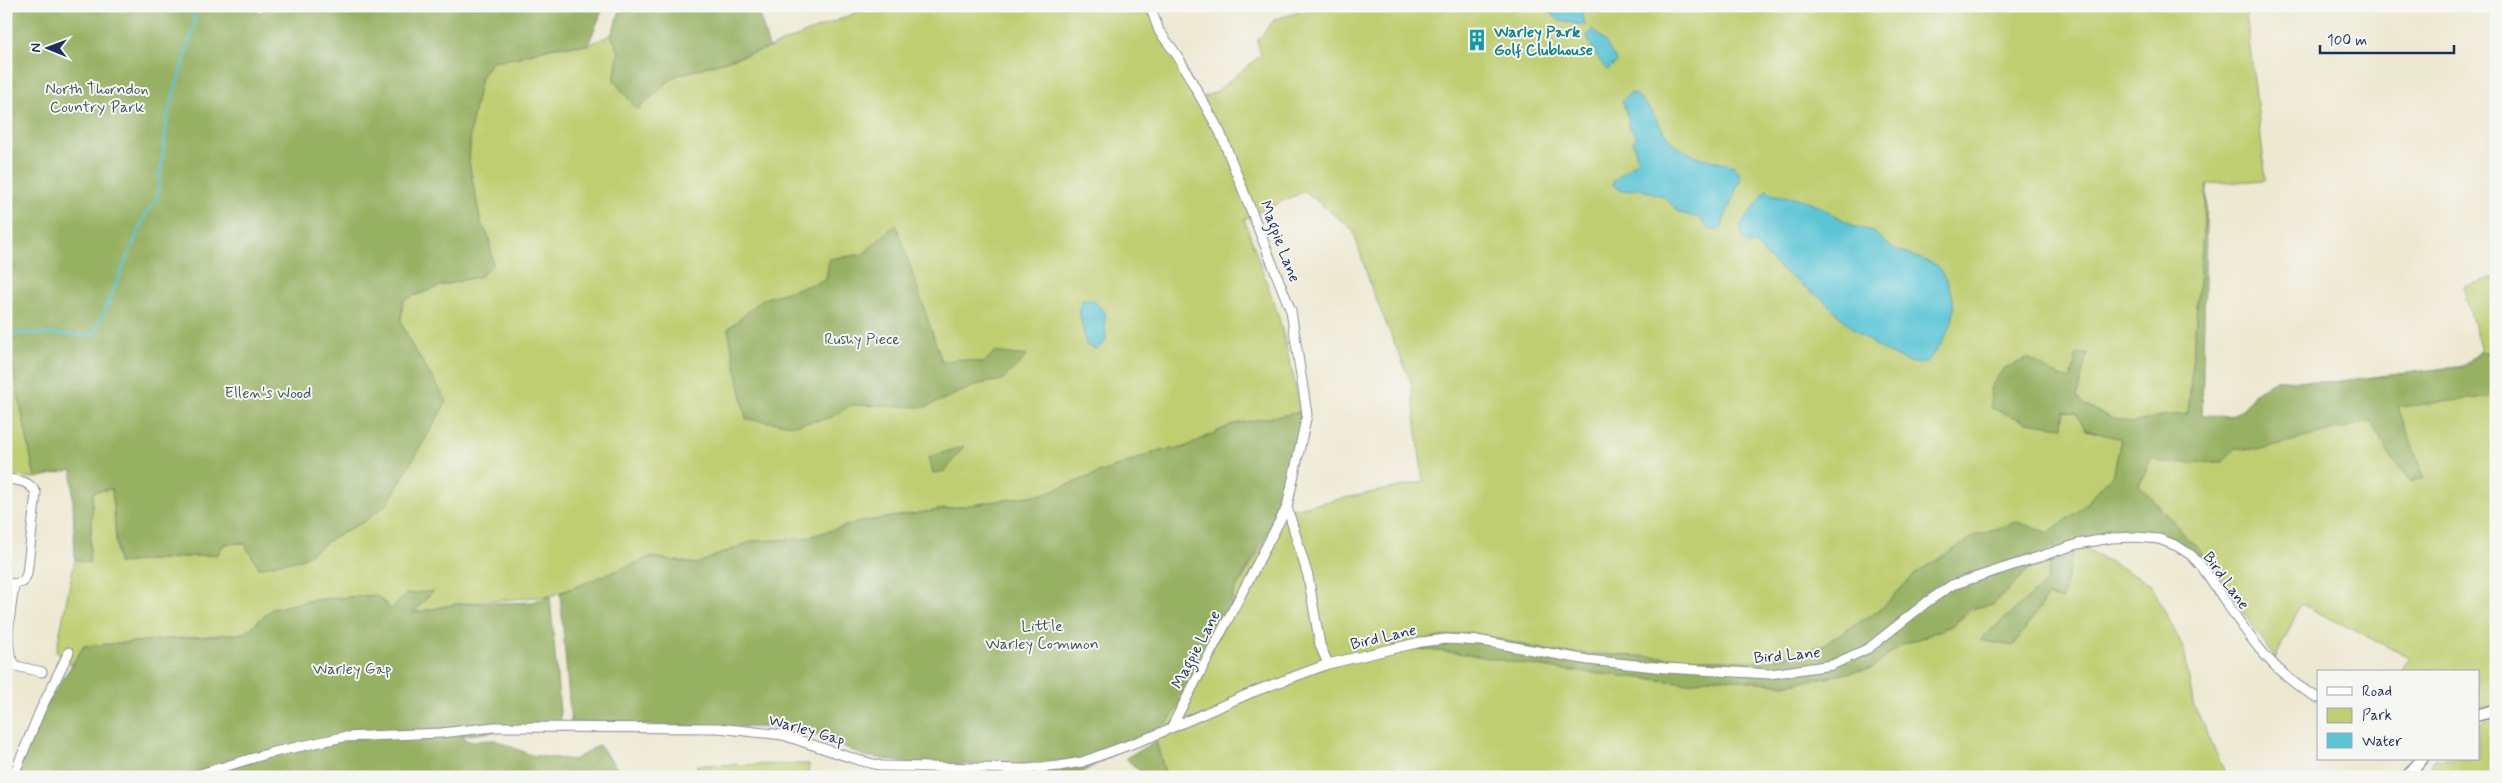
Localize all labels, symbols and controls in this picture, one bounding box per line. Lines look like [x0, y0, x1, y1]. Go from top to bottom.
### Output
north arrow [22, 22, 72, 72]
place label: Warley Park Golf Clubhouse [1493, 22, 1593, 61]
scale bar [2320, 22, 2453, 54]
building icon: Warley Park Golf Clubhouse [1464, 27, 1490, 53]
text: 100 m [2327, 31, 2367, 51]
text: N [27, 43, 45, 53]
park label: North Thorndon Country Park [45, 79, 149, 118]
street label: Magpie Lane [1253, 198, 1305, 286]
park label: Rushy Piece [824, 329, 900, 350]
park label: Ellen's Wood [225, 383, 311, 404]
street label: Bird Lane [2198, 548, 2254, 614]
street label: Magpie Lane [1167, 607, 1227, 693]
park label: Little Warley Common [985, 616, 1099, 655]
street label: Bird Lane [1348, 620, 1418, 655]
street label: Bird Lane [1753, 642, 1821, 669]
park label: Warley Gap [313, 659, 391, 680]
legend [2317, 670, 2480, 760]
text: Road [2362, 682, 2392, 702]
text: Park [2362, 706, 2392, 726]
street label: Warley Gap [766, 710, 847, 751]
text: Water [2362, 732, 2402, 752]

